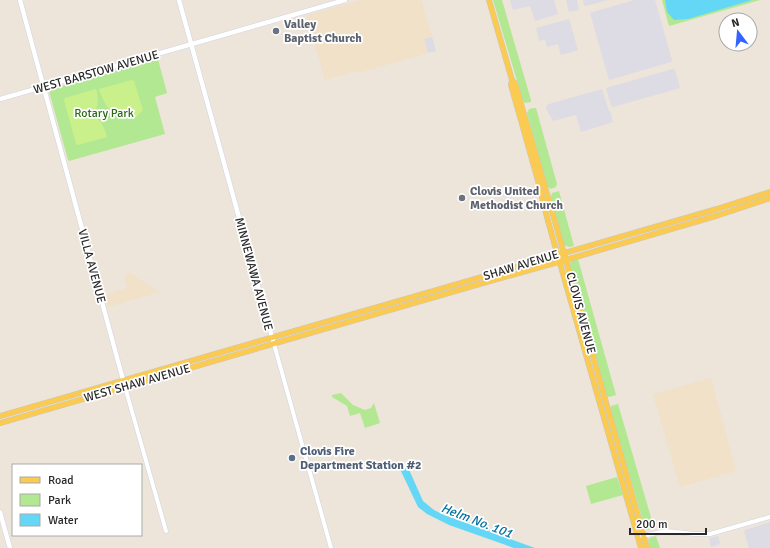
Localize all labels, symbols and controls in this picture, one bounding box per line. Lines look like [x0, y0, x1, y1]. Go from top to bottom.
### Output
north arrow [718, 12, 758, 52]
text: N [730, 16, 741, 30]
place label: Valley Baptist Church [284, 17, 362, 46]
marker: Valley Baptist Church [271, 26, 281, 36]
street label: WEST BARSTOW AVENUE [32, 47, 161, 98]
park label: Rotary Park [74, 106, 134, 121]
place label: Clovis United Methodist Church [470, 184, 563, 213]
marker: Clovis United Methodist Church [457, 193, 467, 203]
street label: MINNEWAWA AVENUE [231, 216, 276, 333]
street label: VILLA AVENUE [74, 227, 109, 305]
street label: SHAW AVENUE [482, 247, 561, 284]
street label: CLOVIS AVENUE [562, 271, 599, 356]
street label: WEST SHAW AVENUE [82, 361, 192, 406]
place label: Clovis Fire Department Station #2 [300, 444, 422, 473]
marker: Clovis Fire Department Station #2 [287, 453, 297, 463]
legend [12, 464, 142, 536]
text: Road [48, 473, 74, 488]
text: Park [48, 493, 71, 508]
water label: Helm No. 101 [439, 500, 515, 542]
scale bar [630, 510, 706, 536]
text: Water [48, 513, 79, 528]
text: 200 m [636, 517, 668, 532]

